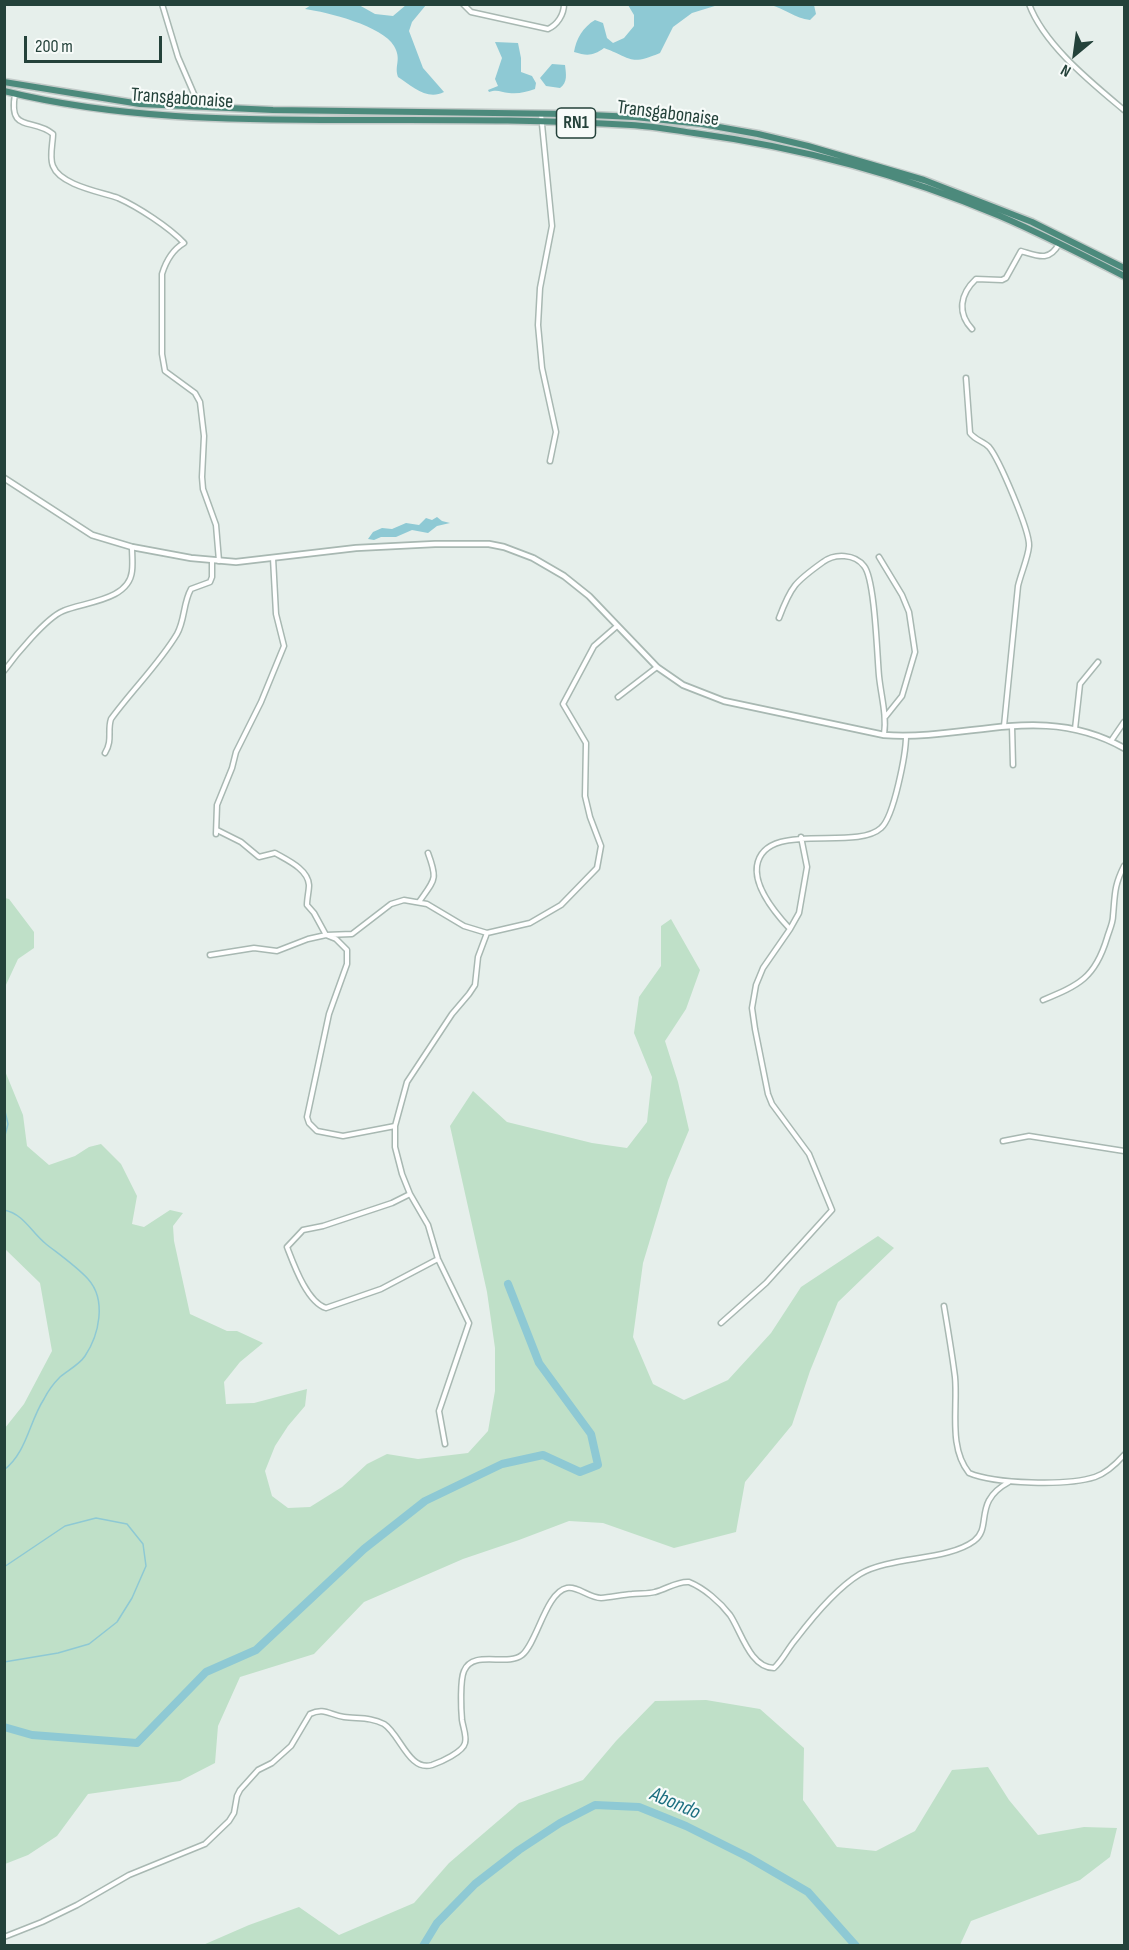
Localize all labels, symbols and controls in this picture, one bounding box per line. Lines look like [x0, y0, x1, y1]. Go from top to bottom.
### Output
scale bar [27, 24, 165, 62]
north arrow [1045, 24, 1105, 84]
text: 200 m [35, 36, 73, 57]
text: N [1058, 60, 1074, 81]
street label: Transgabonaise [130, 83, 234, 115]
street label: Transgabonaise [616, 96, 720, 132]
road number: RN1 [556, 108, 596, 138]
water label: Abondo [646, 1782, 704, 1826]

